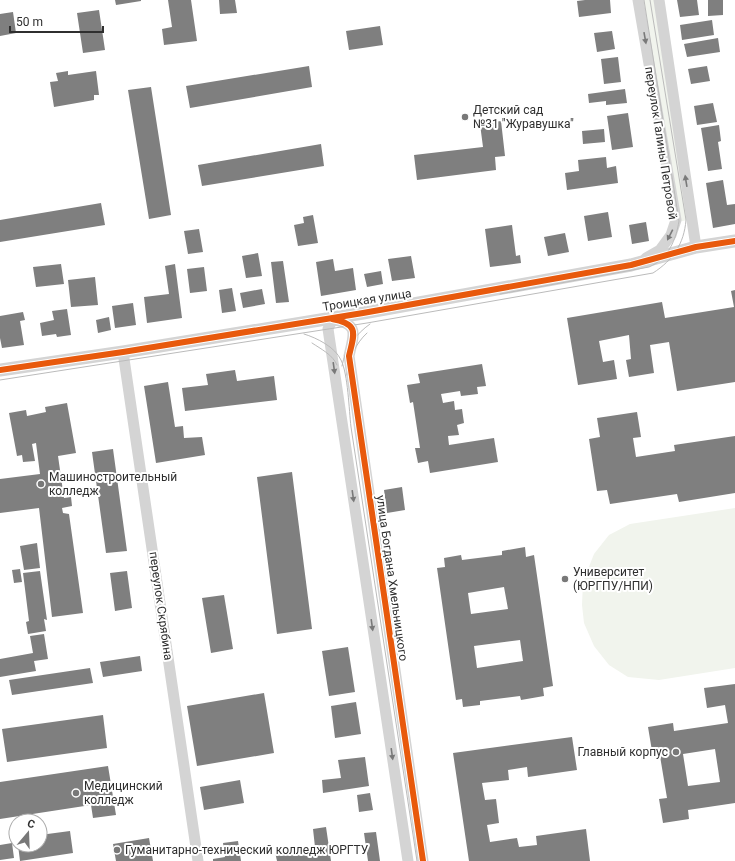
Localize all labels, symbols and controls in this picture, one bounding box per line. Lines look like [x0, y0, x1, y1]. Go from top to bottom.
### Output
scale bar [10, 8, 103, 34]
text: 50 m [16, 15, 43, 29]
one-way arrow [642, 32, 648, 45]
street label: переулок Галины Петровой [642, 65, 680, 221]
place label: Детский сад №31 "Журавушка" [473, 103, 574, 131]
marker: Детский сад №31 "Журавушка" [460, 112, 470, 122]
one-way arrow [683, 175, 689, 187]
one-way arrow [667, 229, 673, 240]
street label: Троицкая улица [322, 286, 412, 314]
one-way arrow [331, 362, 337, 374]
place label: Машиностроительный колледж [49, 470, 177, 498]
marker: Машиностроительный колледж [36, 479, 46, 489]
one-way arrow [350, 490, 356, 502]
street label: улица Богдана Хмельницкого [373, 494, 411, 662]
street label: переулок Скрябина [146, 551, 176, 661]
place label: Университет (ЮРГПУ/НПИ) [573, 565, 653, 593]
marker: Университет (ЮРГПУ/НПИ) [560, 574, 570, 584]
one-way arrow [369, 619, 375, 631]
place label: Главный корпус [578, 745, 668, 759]
marker: Главный корпус [671, 747, 681, 757]
one-way arrow [389, 748, 395, 760]
place label: Медицинский колледж [84, 779, 163, 807]
marker: Медицинский колледж [71, 788, 81, 798]
north arrow [8, 813, 48, 853]
text: С [26, 817, 37, 831]
place label: Гуманитарно-технический колледж ЮРГТУ [125, 843, 369, 857]
marker: Гуманитарно-технический колледж ЮРГТУ [112, 845, 122, 855]

